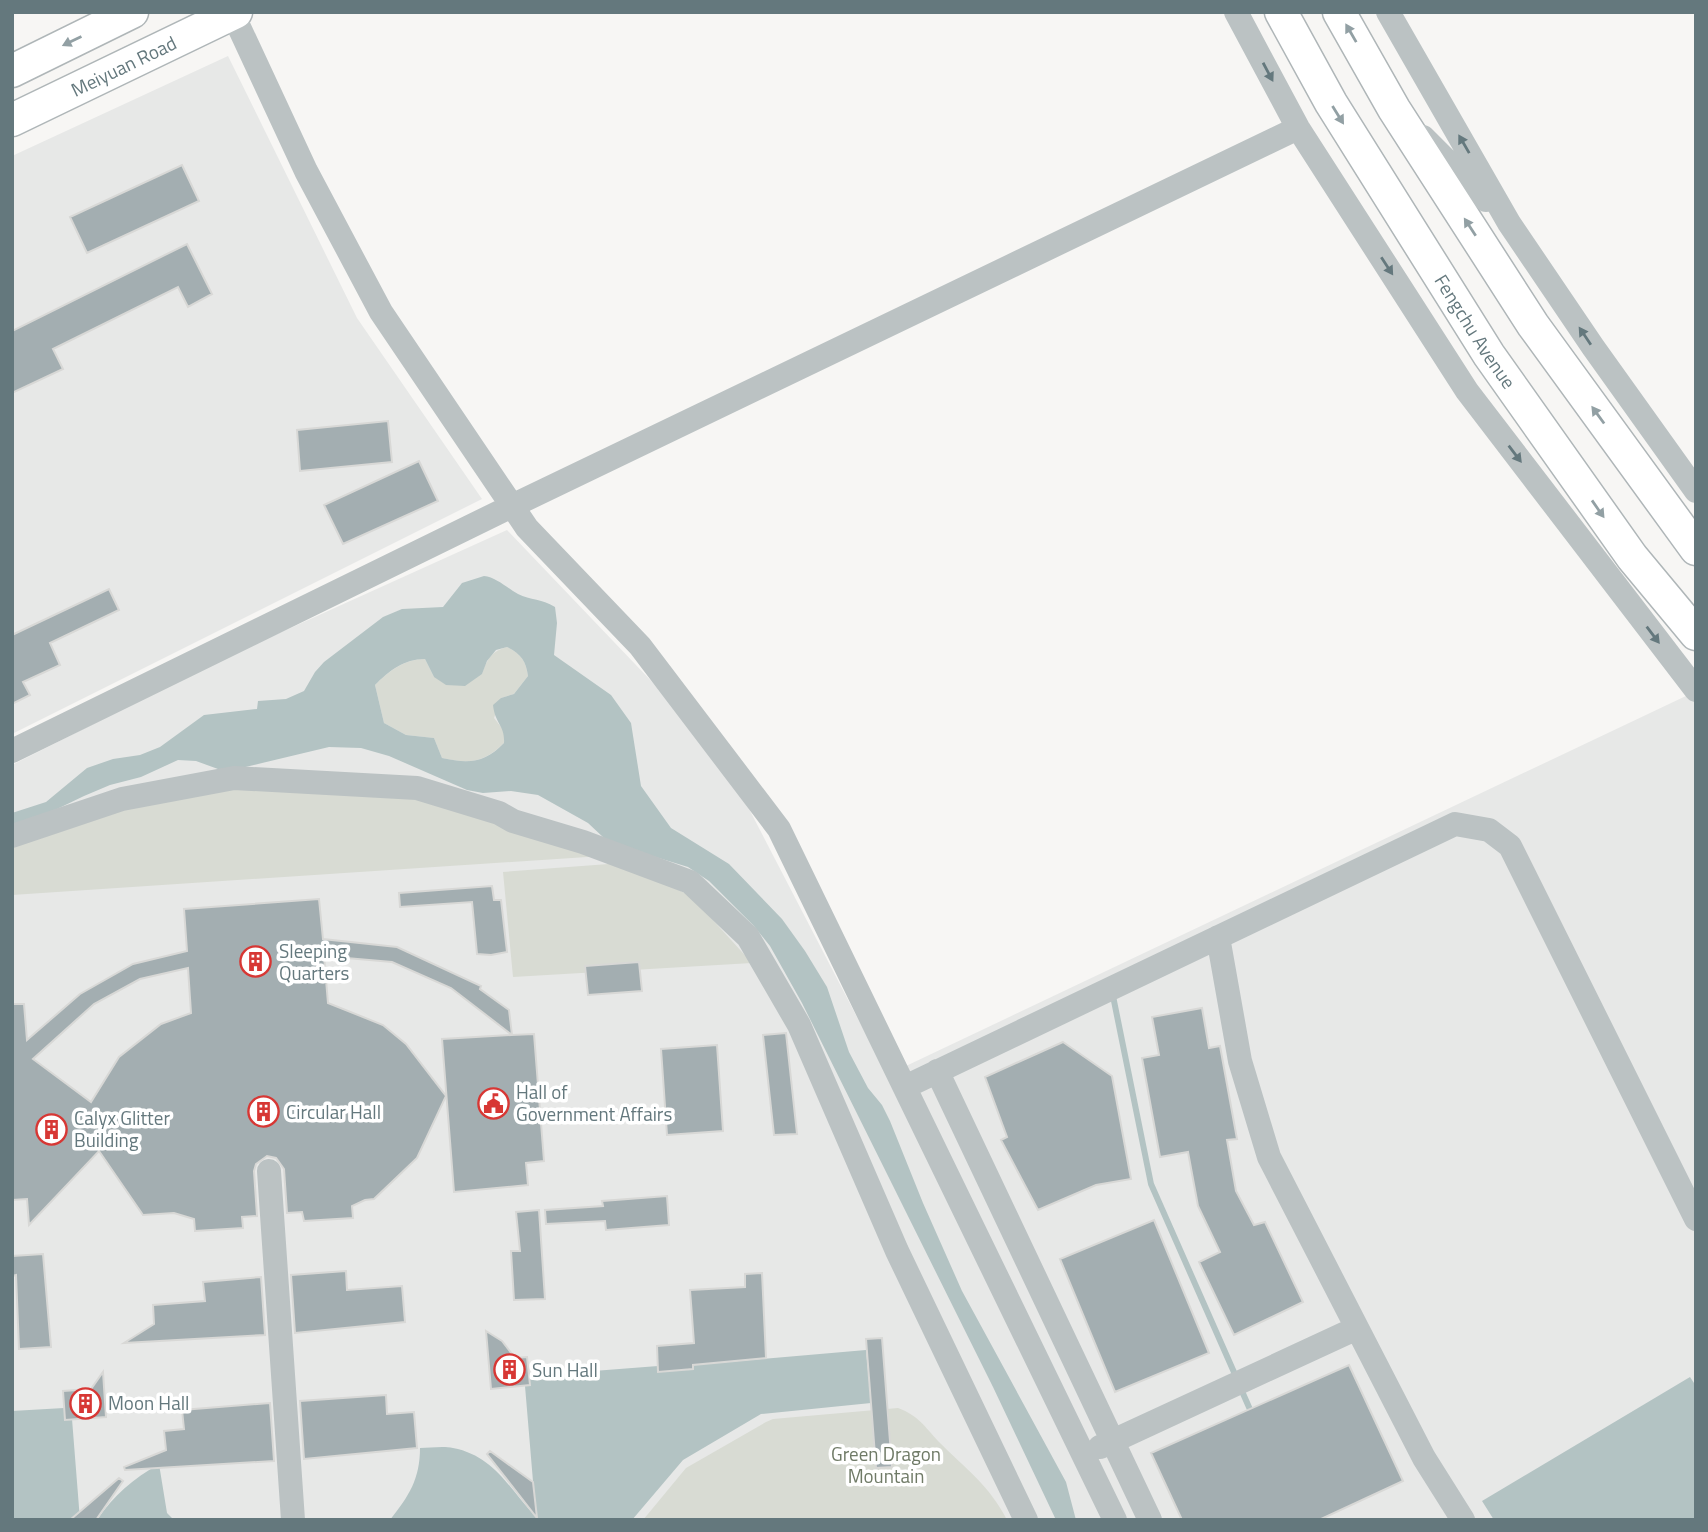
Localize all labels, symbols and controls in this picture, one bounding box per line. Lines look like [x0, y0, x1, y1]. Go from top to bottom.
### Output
one-way arrow [1345, 24, 1357, 43]
street label: Meiyuan Road [66, 28, 181, 104]
one-way arrow [62, 36, 82, 47]
one-way arrow [1262, 63, 1274, 82]
one-way arrow [1332, 105, 1345, 124]
one-way arrow [1458, 134, 1470, 154]
one-way arrow [1463, 218, 1477, 236]
one-way arrow [1380, 257, 1393, 276]
street label: Fengchu Avenue [1428, 268, 1523, 394]
one-way arrow [1578, 327, 1592, 345]
one-way arrow [1591, 406, 1605, 424]
one-way arrow [1508, 445, 1522, 463]
one-way arrow [1591, 500, 1605, 518]
one-way arrow [1646, 625, 1661, 643]
place label: Sleeping Quarters [279, 936, 350, 987]
building icon: Sleeping Quarters [239, 945, 273, 979]
place label: Hall of Government Affairs [516, 1077, 672, 1128]
public building icon: Hall of Government Affairs [476, 1086, 510, 1120]
building icon: Circular Hall [246, 1095, 280, 1129]
place label: Circular Hall [286, 1097, 381, 1126]
place label: Calyx Glitter Building [74, 1103, 170, 1154]
building icon: Calyx Glitter Building [34, 1112, 68, 1146]
building icon: Sun Hall [492, 1353, 526, 1387]
place label: Sun Hall [532, 1355, 598, 1384]
building icon: Moon Hall [68, 1386, 102, 1420]
place label: Moon Hall [108, 1388, 189, 1417]
park label: Green Dragon Mountain [831, 1439, 941, 1490]

